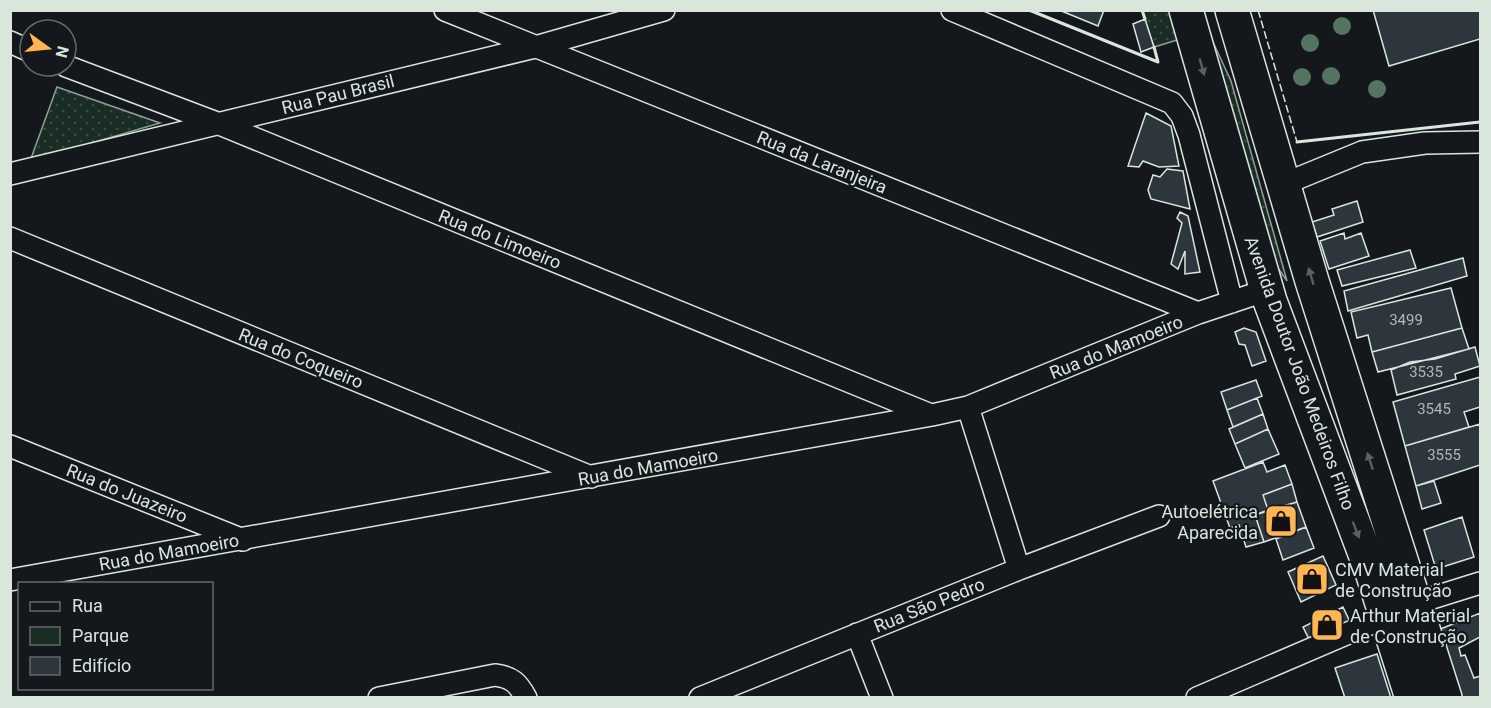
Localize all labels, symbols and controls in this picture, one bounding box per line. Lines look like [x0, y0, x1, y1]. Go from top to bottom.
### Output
north arrow [18, 18, 78, 78]
text: N [51, 44, 73, 60]
one-way arrow [1198, 58, 1207, 76]
street label: Rua Pau Brasil [279, 70, 397, 118]
street label: Rua da Laranjeira [754, 126, 890, 198]
street label: Rua do Limoeiro [436, 205, 564, 273]
street label: Avenida Doutor João Medeiros Filho [1241, 233, 1359, 513]
one-way arrow [1305, 267, 1315, 285]
street label: Rua do Mamoeiro [1046, 311, 1186, 383]
house number: 3499 [1389, 311, 1423, 329]
street label: Rua do Coqueiro [236, 323, 366, 393]
house number: 3535 [1409, 363, 1443, 381]
house number: 3545 [1417, 400, 1451, 418]
street label: Rua do Mamoeiro [576, 444, 720, 490]
house number: 3555 [1427, 446, 1461, 464]
one-way arrow [1365, 452, 1375, 470]
street label: Rua do Juazeiro [63, 459, 191, 527]
place label: Autoelétrica Aparecida [1161, 501, 1258, 543]
shop icon: Autoelétrica Aparecida [1263, 503, 1299, 539]
one-way arrow [1352, 522, 1362, 540]
street label: Rua do Mamoeiro [97, 529, 241, 575]
place label: CMV Material de Construção [1335, 559, 1452, 601]
shop icon: CMV Material de Construção [1294, 561, 1330, 597]
street label: Rua São Pedro [871, 573, 987, 637]
legend [18, 582, 213, 690]
text: Rua [72, 595, 103, 616]
place label: Arthur Material de Construção [1350, 605, 1470, 647]
shop icon: Arthur Material de Construção [1309, 607, 1345, 643]
text: Parque [72, 625, 129, 646]
text: Edifício [72, 655, 131, 676]

